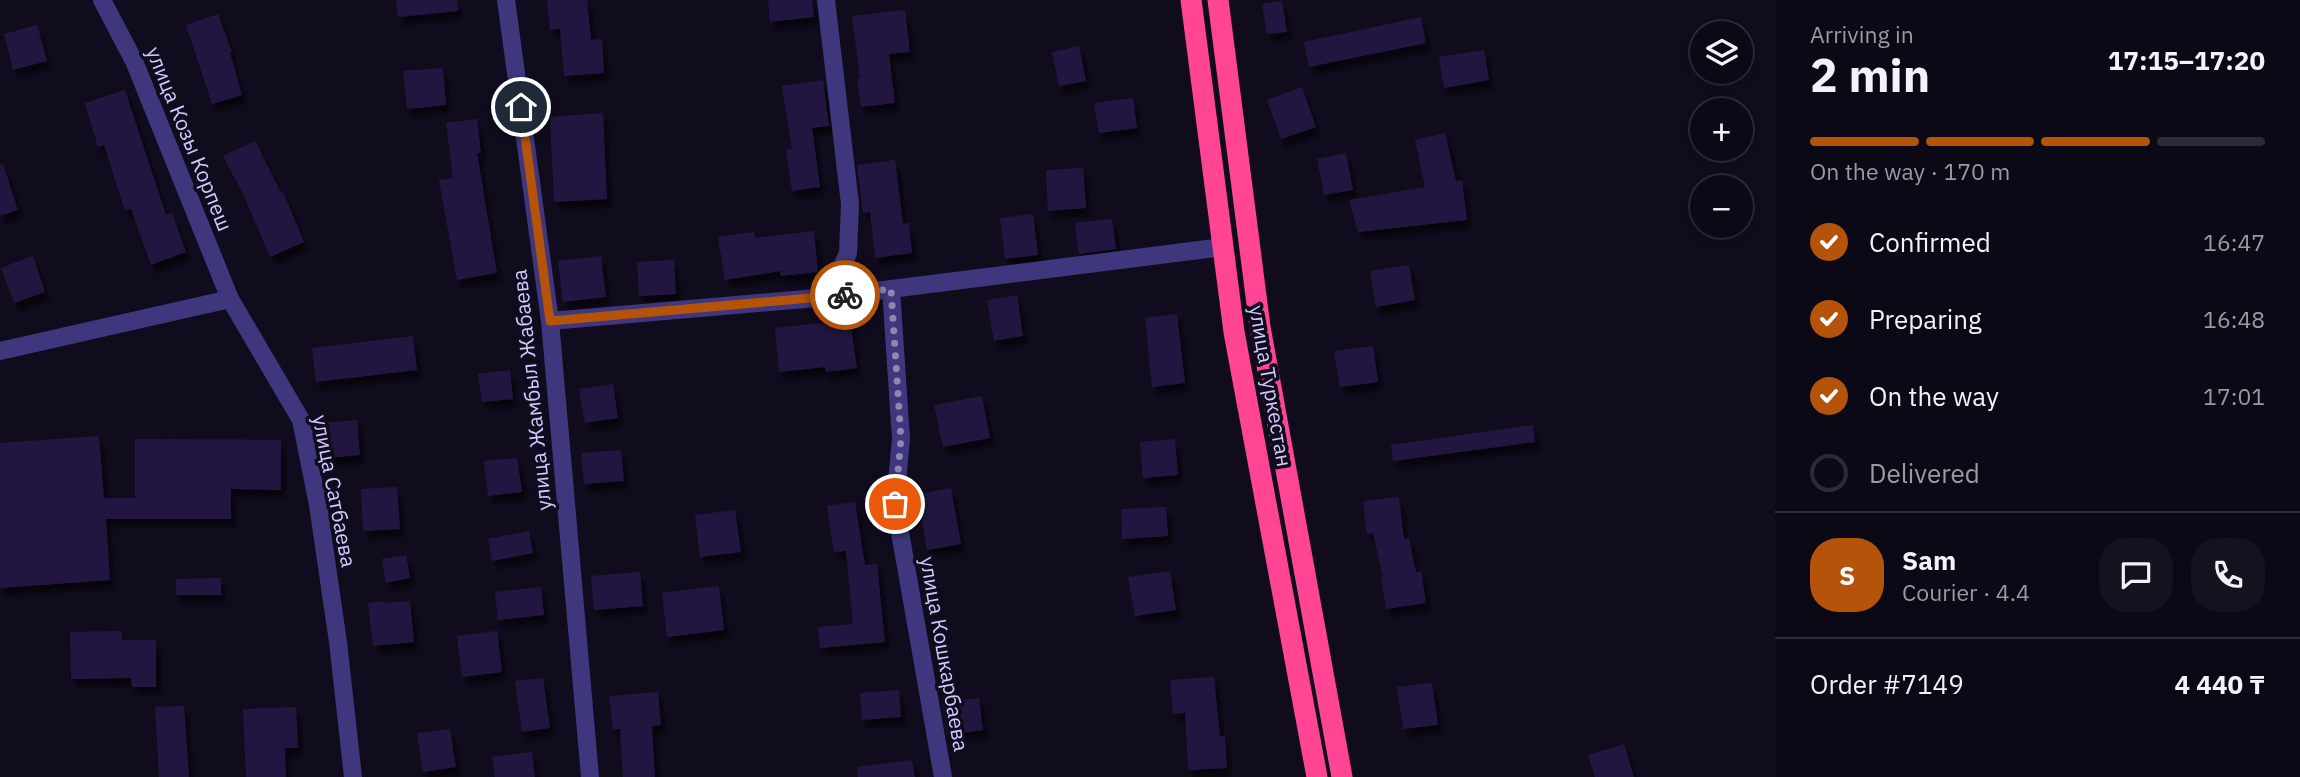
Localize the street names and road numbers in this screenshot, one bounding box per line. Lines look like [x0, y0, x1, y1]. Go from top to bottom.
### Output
street label: улица Козы Корпеш [140, 42, 240, 235]
street label: улица Жамбыл Жабаева [504, 268, 558, 512]
street label: улица Туркестан [1243, 303, 1299, 469]
street label: улица Сатбаева [306, 412, 363, 569]
street label: улица Кошкарбаева [914, 554, 976, 753]

